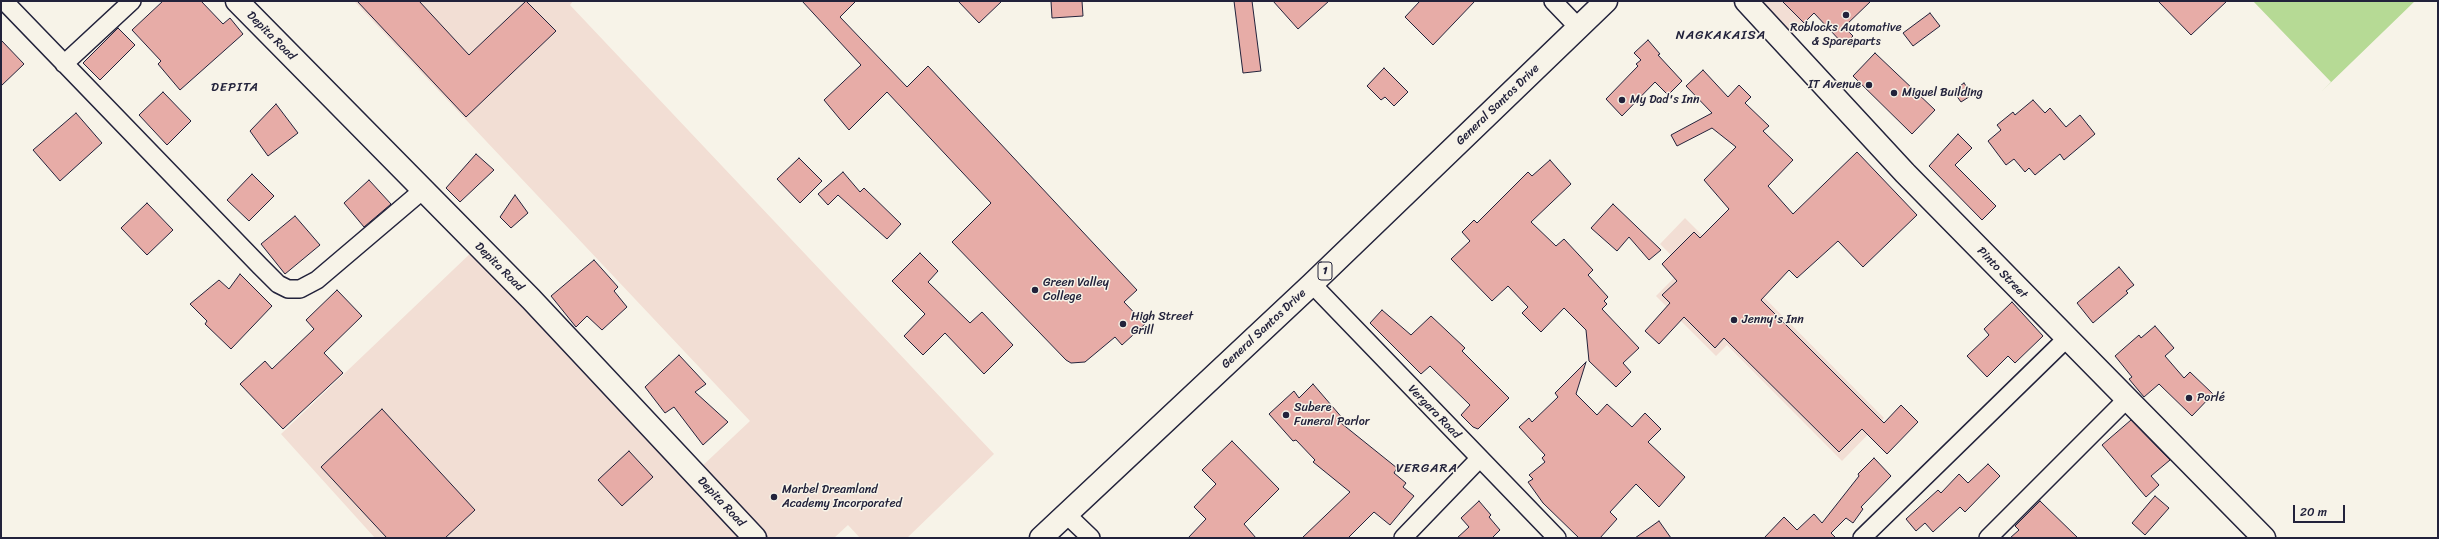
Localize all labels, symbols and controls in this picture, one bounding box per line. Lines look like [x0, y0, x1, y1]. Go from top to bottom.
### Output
street label: Depita Road [244, 9, 298, 63]
marker: Roblocks Automative & Spareparts [1841, 10, 1851, 20]
place label: Roblocks Automative & Spareparts [1790, 21, 1902, 49]
district label: NAGKAKAISA [1676, 28, 1766, 44]
street label: General Santos Drive [1453, 62, 1543, 148]
place label: IT Avenue [1808, 78, 1861, 92]
district label: DEPITA [212, 80, 258, 96]
marker: IT Avenue [1864, 80, 1874, 90]
place label: Miguel Building [1902, 86, 1983, 100]
marker: Miguel Building [1889, 88, 1899, 98]
place label: My Dad's Inn [1630, 93, 1699, 107]
marker: My Dad's Inn [1617, 95, 1627, 105]
street label: Depita Road [472, 240, 526, 294]
street label: Pinto Street [1974, 244, 2030, 302]
road number: 1 [1318, 262, 1332, 280]
place label: Green Valley College [1043, 276, 1109, 304]
marker: Green Valley College [1030, 285, 1040, 295]
street label: General Santos Drive [1219, 286, 1309, 372]
place label: High Street Grill [1131, 310, 1193, 338]
place label: Jenny's Inn [1742, 313, 1804, 327]
marker: Jenny's Inn [1729, 315, 1739, 325]
marker: High Street Grill [1118, 319, 1128, 329]
street label: Vergara Road [1405, 382, 1463, 442]
place label: Porlé [2197, 391, 2225, 405]
marker: Porlé [2184, 393, 2194, 403]
place label: Subere Funeral Parlor [1294, 401, 1370, 429]
marker: Subere Funeral Parlor [1281, 410, 1291, 420]
district label: VERGARA [1396, 461, 1458, 477]
street label: Depita Road [694, 474, 748, 530]
place label: Marbel Dreamland Academy Incorporated [782, 483, 902, 511]
marker: Marbel Dreamland Academy Incorporated [769, 492, 779, 502]
scale bar [2295, 497, 2347, 523]
text: 20 m [2300, 501, 2327, 523]

